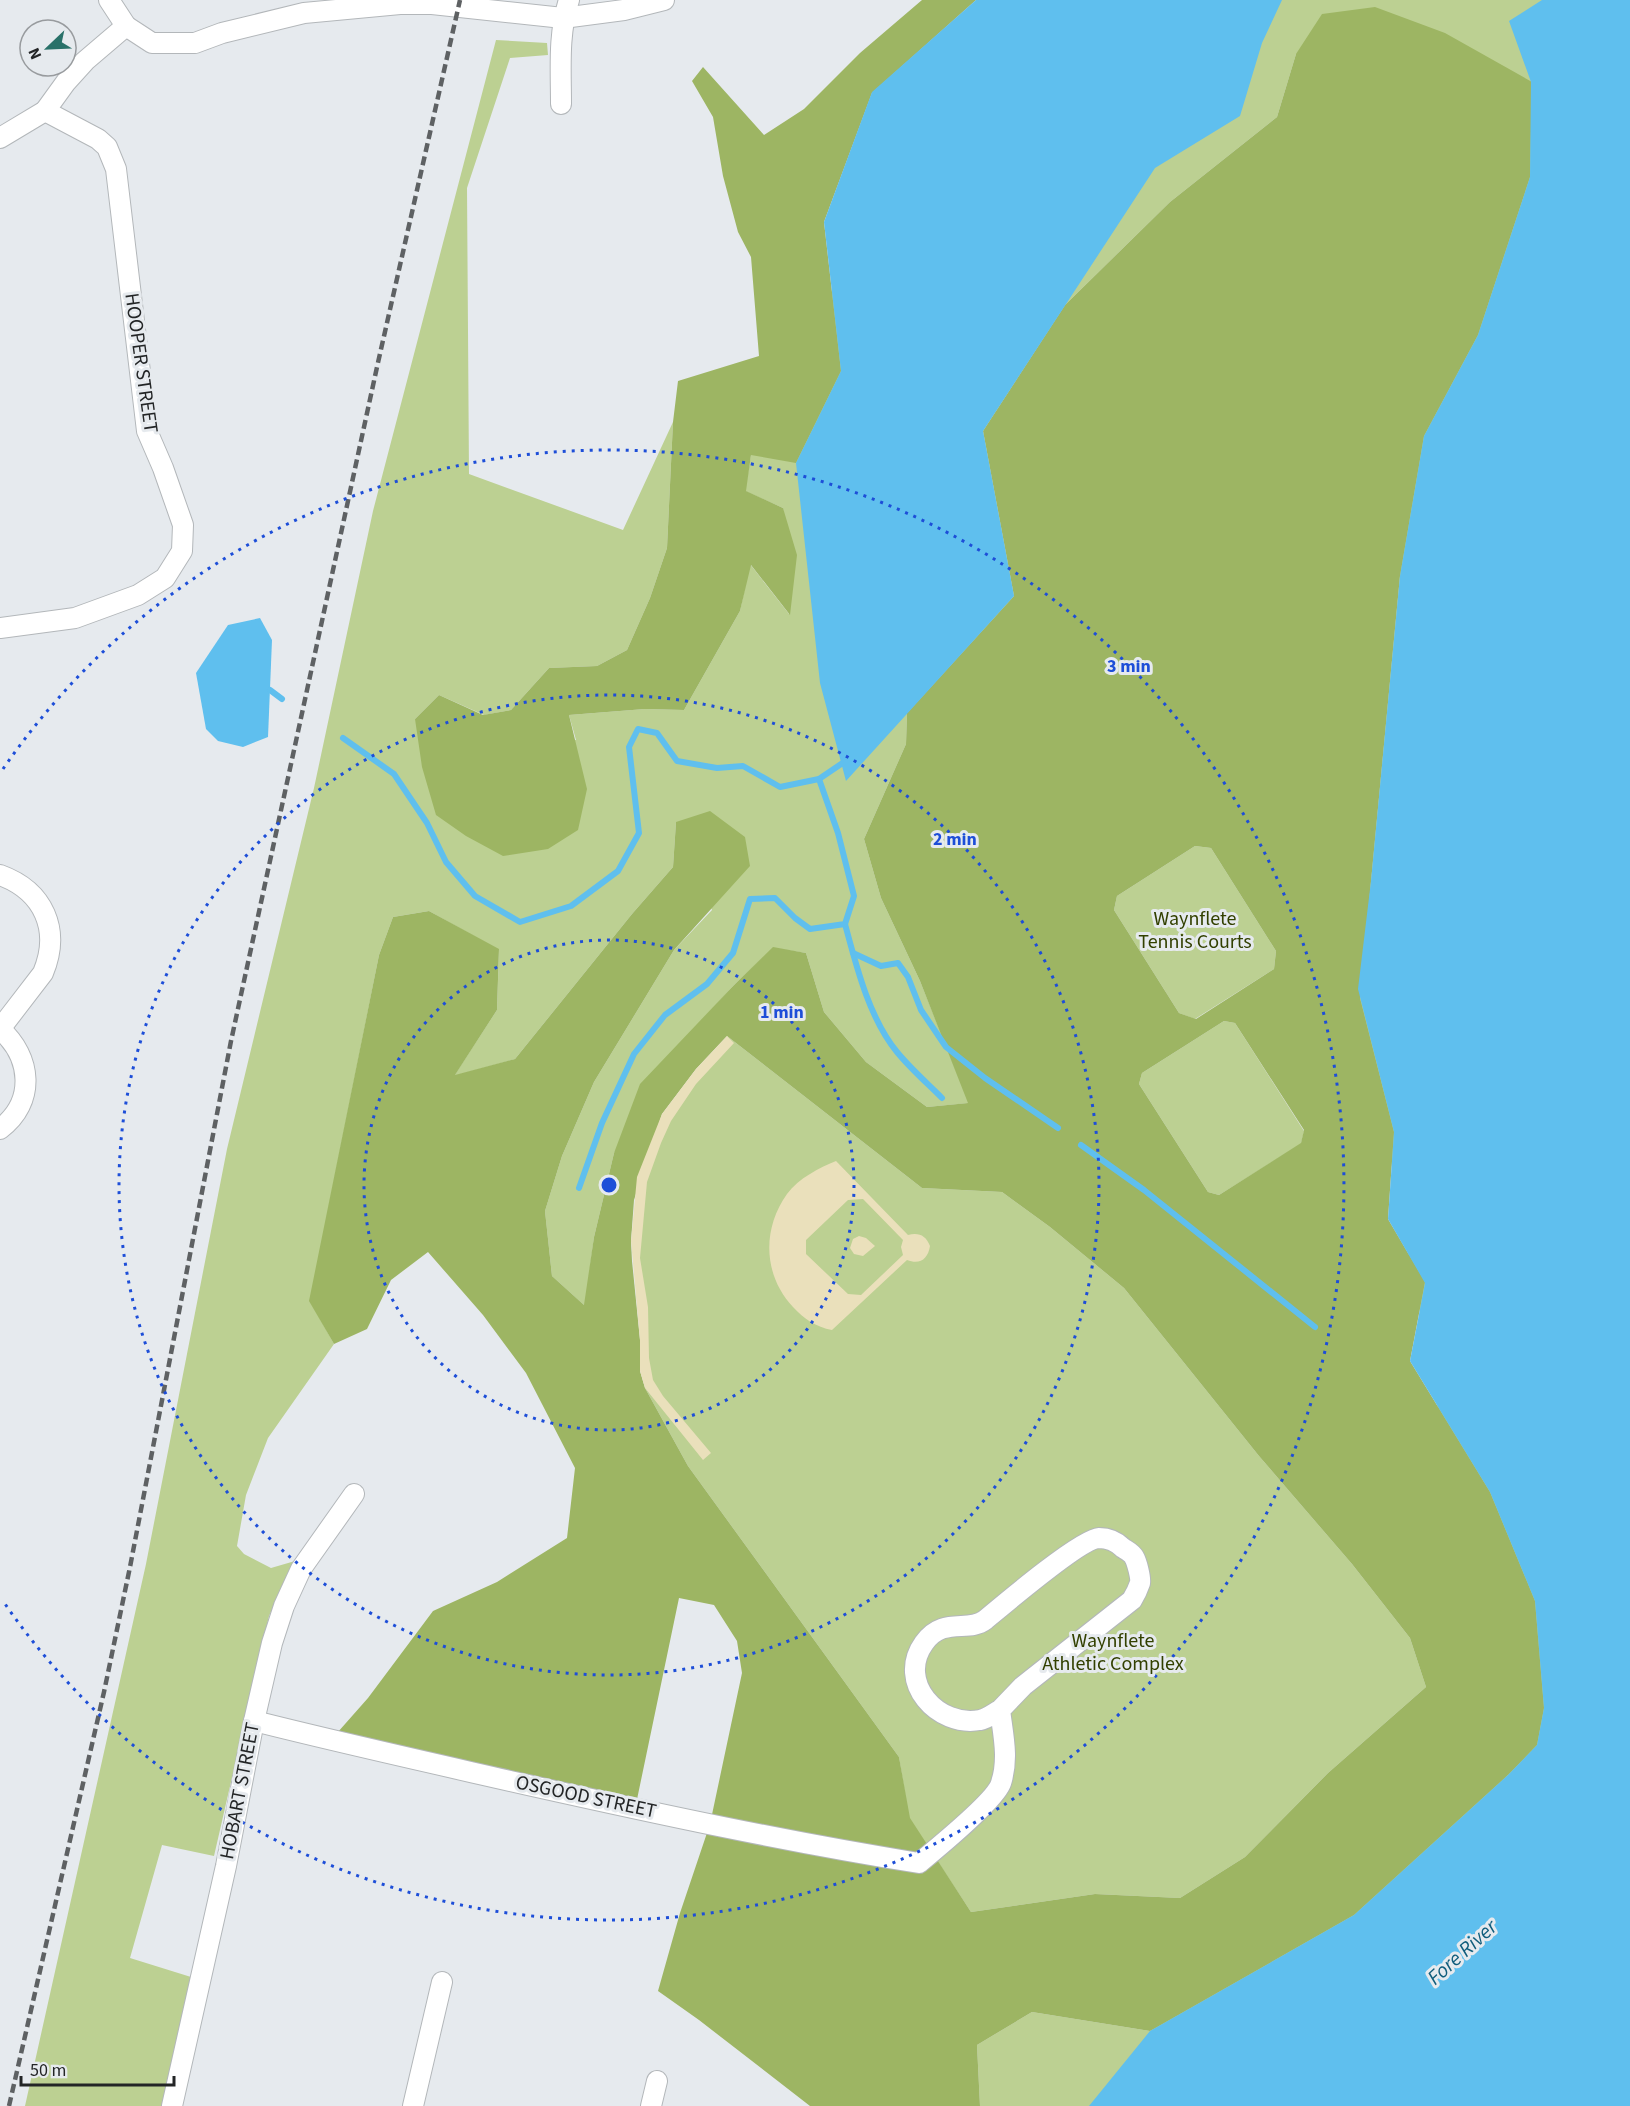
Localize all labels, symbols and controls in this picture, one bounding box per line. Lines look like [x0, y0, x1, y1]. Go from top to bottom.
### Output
north arrow [18, 18, 78, 78]
text: N [23, 44, 47, 63]
street label: HOOPER STREET [117, 291, 165, 435]
text: 3 min [1107, 654, 1151, 679]
text: 2 min [933, 827, 977, 852]
park label: Waynflete Tennis Courts [1138, 905, 1252, 956]
text: 1 min [760, 1000, 804, 1025]
centre of rings [599, 1175, 619, 1195]
park label: Waynflete Athletic Complex [1042, 1627, 1184, 1678]
street label: HOBART STREET [213, 1720, 267, 1862]
street label: OSGOOD STREET [513, 1768, 659, 1826]
water label: Fore River [1420, 1912, 1504, 1992]
scale bar [21, 2049, 174, 2087]
text: 50 m [30, 2058, 66, 2083]

